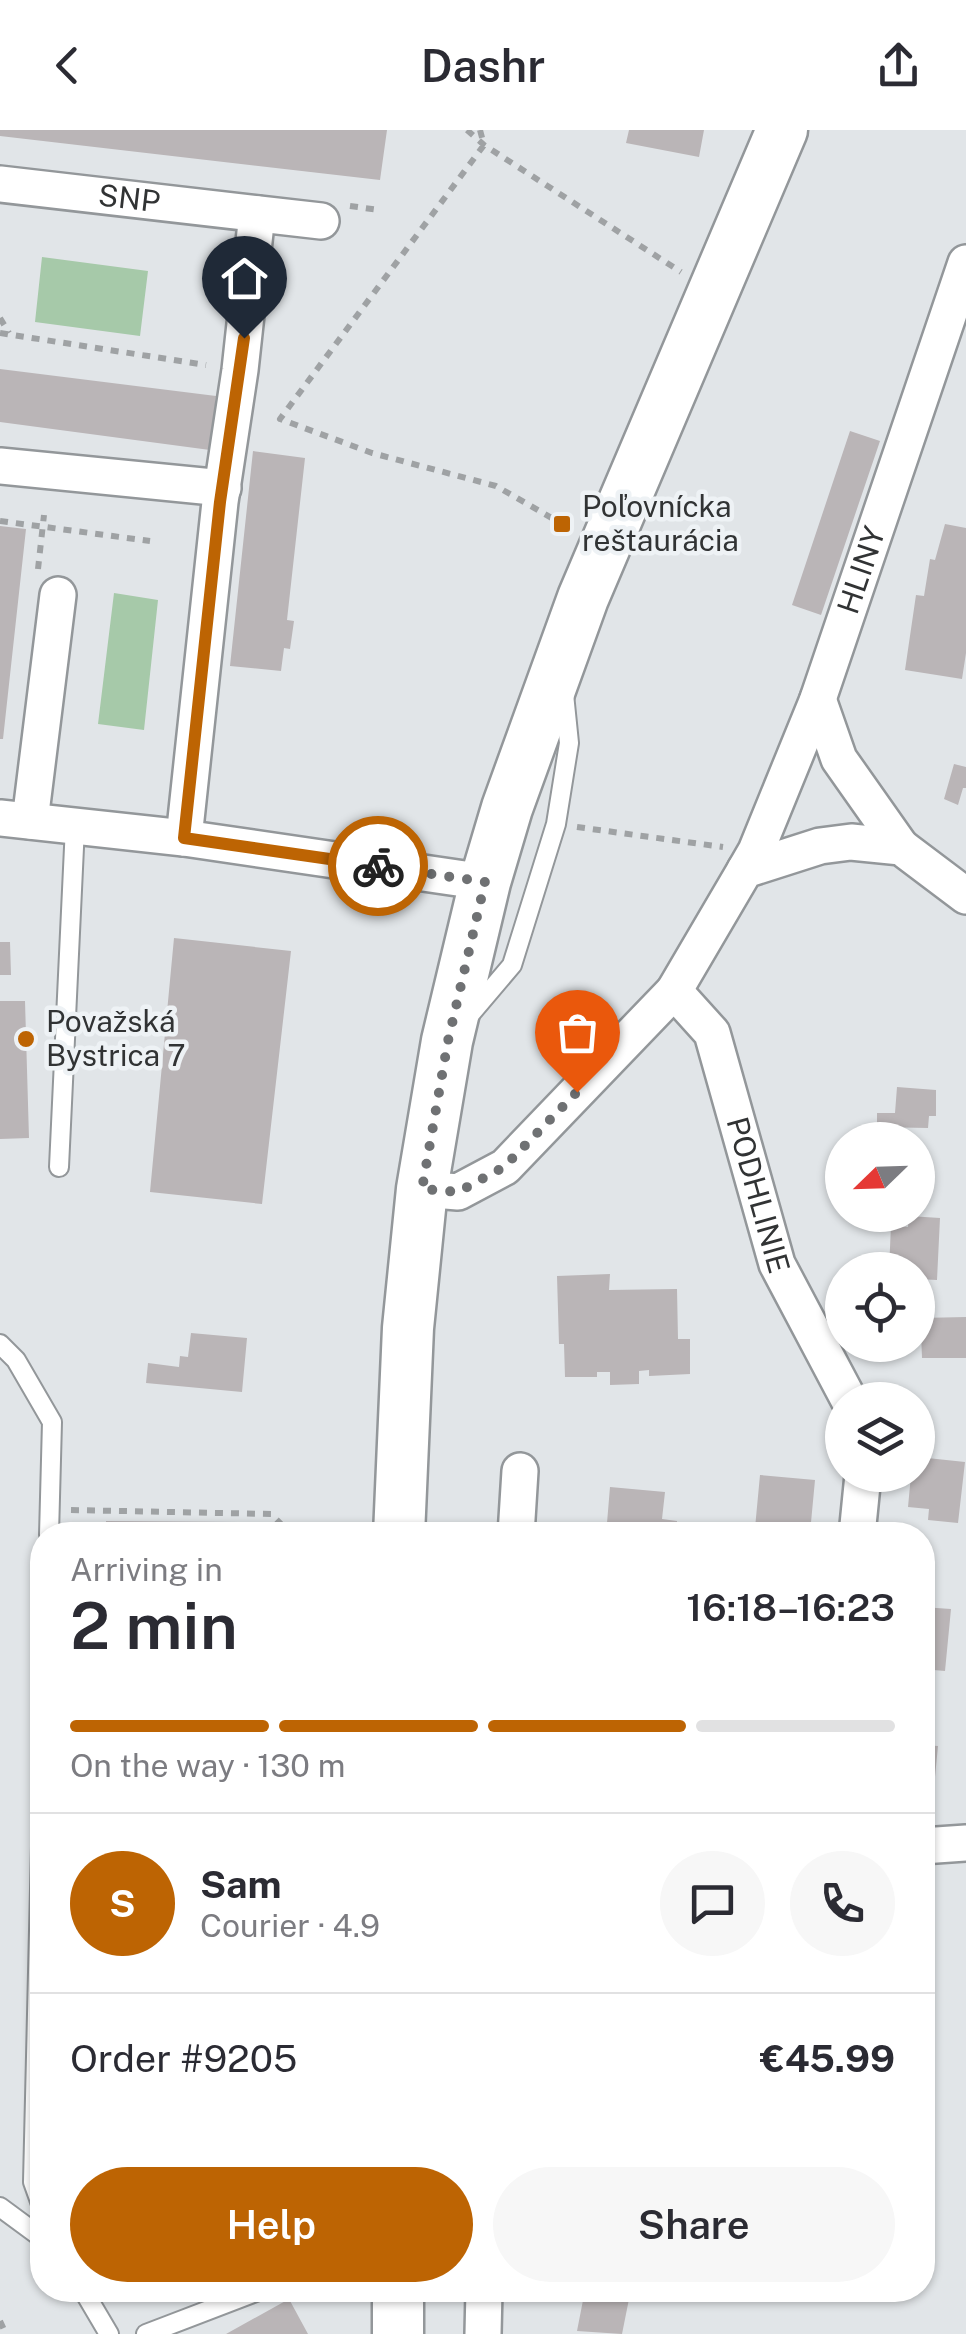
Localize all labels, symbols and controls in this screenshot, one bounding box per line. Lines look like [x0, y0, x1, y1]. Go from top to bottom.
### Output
icon: back [40, 38, 95, 93]
icon: share [871, 38, 926, 93]
text: Dashr [421, 39, 545, 92]
street label: SNP [97, 176, 162, 219]
pin [202, 236, 287, 339]
icon: home [217, 251, 272, 306]
place label: Poľovnícka reštaurácia [582, 488, 739, 558]
marker: Poľovnícka reštaurácia [551, 513, 573, 535]
street label: HLINY [829, 522, 892, 618]
courier [328, 816, 428, 916]
icon: bike [351, 839, 406, 894]
pin [535, 990, 620, 1093]
place label: Považská Bystrica 7 [46, 1003, 185, 1073]
icon: bag [550, 1005, 605, 1060]
marker: Považská Bystrica 7 [15, 1028, 37, 1050]
street label: PODHLINIE [719, 1113, 798, 1277]
north arrow [825, 1122, 935, 1232]
map controls [825, 1122, 935, 1492]
button: locate [825, 1252, 935, 1362]
button: layers [825, 1382, 935, 1492]
text: Arriving in [70, 1551, 223, 1588]
text: 16:18–16:23 [686, 1585, 895, 1630]
text: 2 min [70, 1587, 238, 1664]
text: On the way · 130 m [70, 1747, 345, 1784]
button: chat [660, 1851, 765, 1956]
button: phone [790, 1851, 895, 1956]
text: Sam [200, 1862, 282, 1907]
text: S [109, 1881, 136, 1926]
text: Courier · 4.9 [200, 1907, 380, 1944]
text: Order #9205 [70, 2036, 297, 2081]
text: €45.99 [760, 2036, 895, 2081]
button: Help [70, 2167, 473, 2282]
button: Share [493, 2167, 895, 2282]

